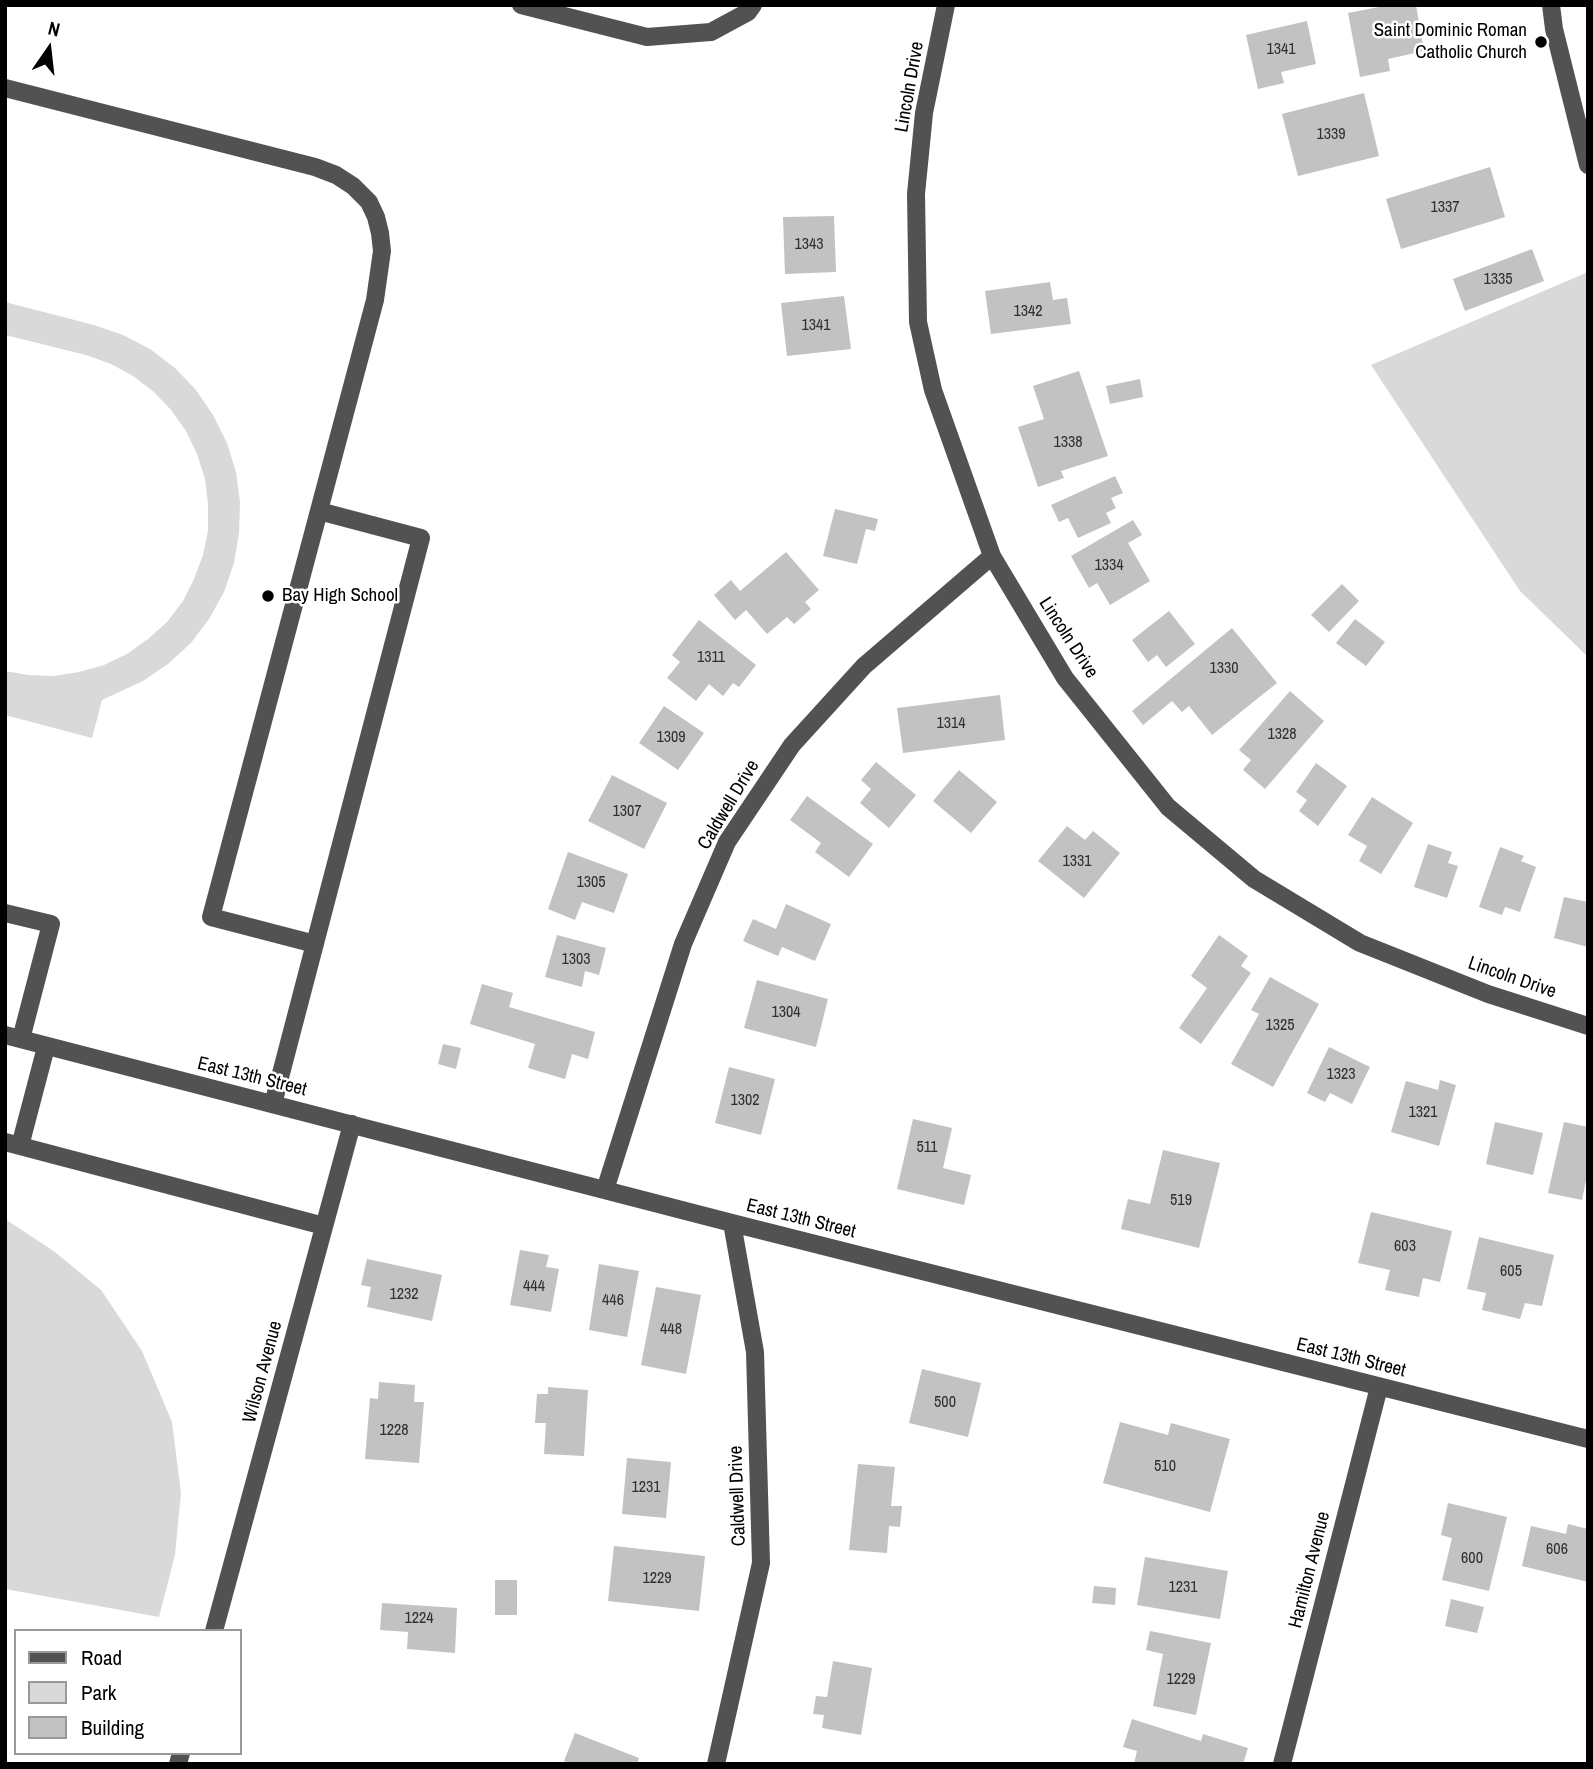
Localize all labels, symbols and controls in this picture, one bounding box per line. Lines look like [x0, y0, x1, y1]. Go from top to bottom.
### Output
north arrow [14, 14, 84, 84]
text: N [45, 15, 63, 43]
place label: Saint Dominic Roman Catholic Church [1374, 20, 1527, 64]
marker: Saint Dominic Roman Catholic Church [1533, 34, 1549, 50]
street label: Lincoln Drive [891, 40, 929, 134]
house number: 1341 [1266, 40, 1296, 60]
house number: 1339 [1316, 125, 1346, 145]
house number: 1337 [1430, 198, 1460, 218]
house number: 1343 [794, 235, 824, 255]
house number: 1335 [1483, 270, 1513, 290]
house number: 1342 [1013, 302, 1043, 322]
house number: 1341 [801, 316, 831, 336]
house number: 1338 [1053, 433, 1083, 453]
house number: 1334 [1094, 556, 1124, 576]
place label: Bay High School [282, 585, 398, 607]
marker: Bay High School [260, 588, 276, 604]
street label: Lincoln Drive [1033, 593, 1103, 683]
house number: 1311 [697, 648, 725, 668]
house number: 1330 [1209, 659, 1239, 679]
house number: 1314 [936, 714, 966, 734]
house number: 1328 [1267, 725, 1297, 745]
house number: 1309 [656, 728, 686, 748]
street label: Caldwell Drive [693, 756, 765, 854]
house number: 1307 [612, 802, 642, 822]
house number: 1331 [1062, 852, 1092, 872]
house number: 1305 [576, 873, 606, 893]
house number: 1303 [561, 950, 591, 970]
street label: Lincoln Drive [1465, 952, 1559, 1004]
house number: 1304 [771, 1003, 801, 1023]
house number: 1325 [1265, 1016, 1295, 1036]
street label: East 13th Street [195, 1052, 309, 1102]
house number: 1323 [1326, 1065, 1356, 1085]
house number: 1302 [730, 1091, 760, 1111]
house number: 1321 [1408, 1103, 1438, 1123]
house number: 511 [917, 1138, 937, 1158]
house number: 519 [1170, 1191, 1192, 1211]
street label: East 13th Street [744, 1194, 858, 1244]
house number: 603 [1394, 1237, 1416, 1257]
house number: 605 [1500, 1262, 1522, 1282]
house number: 444 [523, 1277, 545, 1297]
house number: 1232 [389, 1285, 419, 1305]
house number: 446 [602, 1291, 624, 1311]
street label: Wilson Avenue [238, 1319, 288, 1425]
house number: 448 [660, 1320, 682, 1340]
street label: East 13th Street [1294, 1333, 1408, 1383]
house number: 500 [934, 1393, 956, 1413]
house number: 1228 [379, 1421, 409, 1441]
street label: Caldwell Drive [725, 1445, 751, 1547]
house number: 510 [1154, 1457, 1176, 1477]
house number: 1231 [631, 1478, 661, 1498]
street label: Hamilton Avenue [1285, 1509, 1335, 1631]
house number: 606 [1546, 1540, 1568, 1560]
house number: 600 [1461, 1549, 1483, 1569]
house number: 1229 [642, 1569, 672, 1589]
house number: 1231 [1168, 1578, 1198, 1598]
house number: 1224 [404, 1609, 434, 1629]
legend [14, 1629, 242, 1755]
text: Road [81, 1643, 122, 1672]
house number: 1229 [1166, 1670, 1196, 1690]
text: Park [81, 1678, 116, 1707]
text: Building [81, 1713, 144, 1742]

